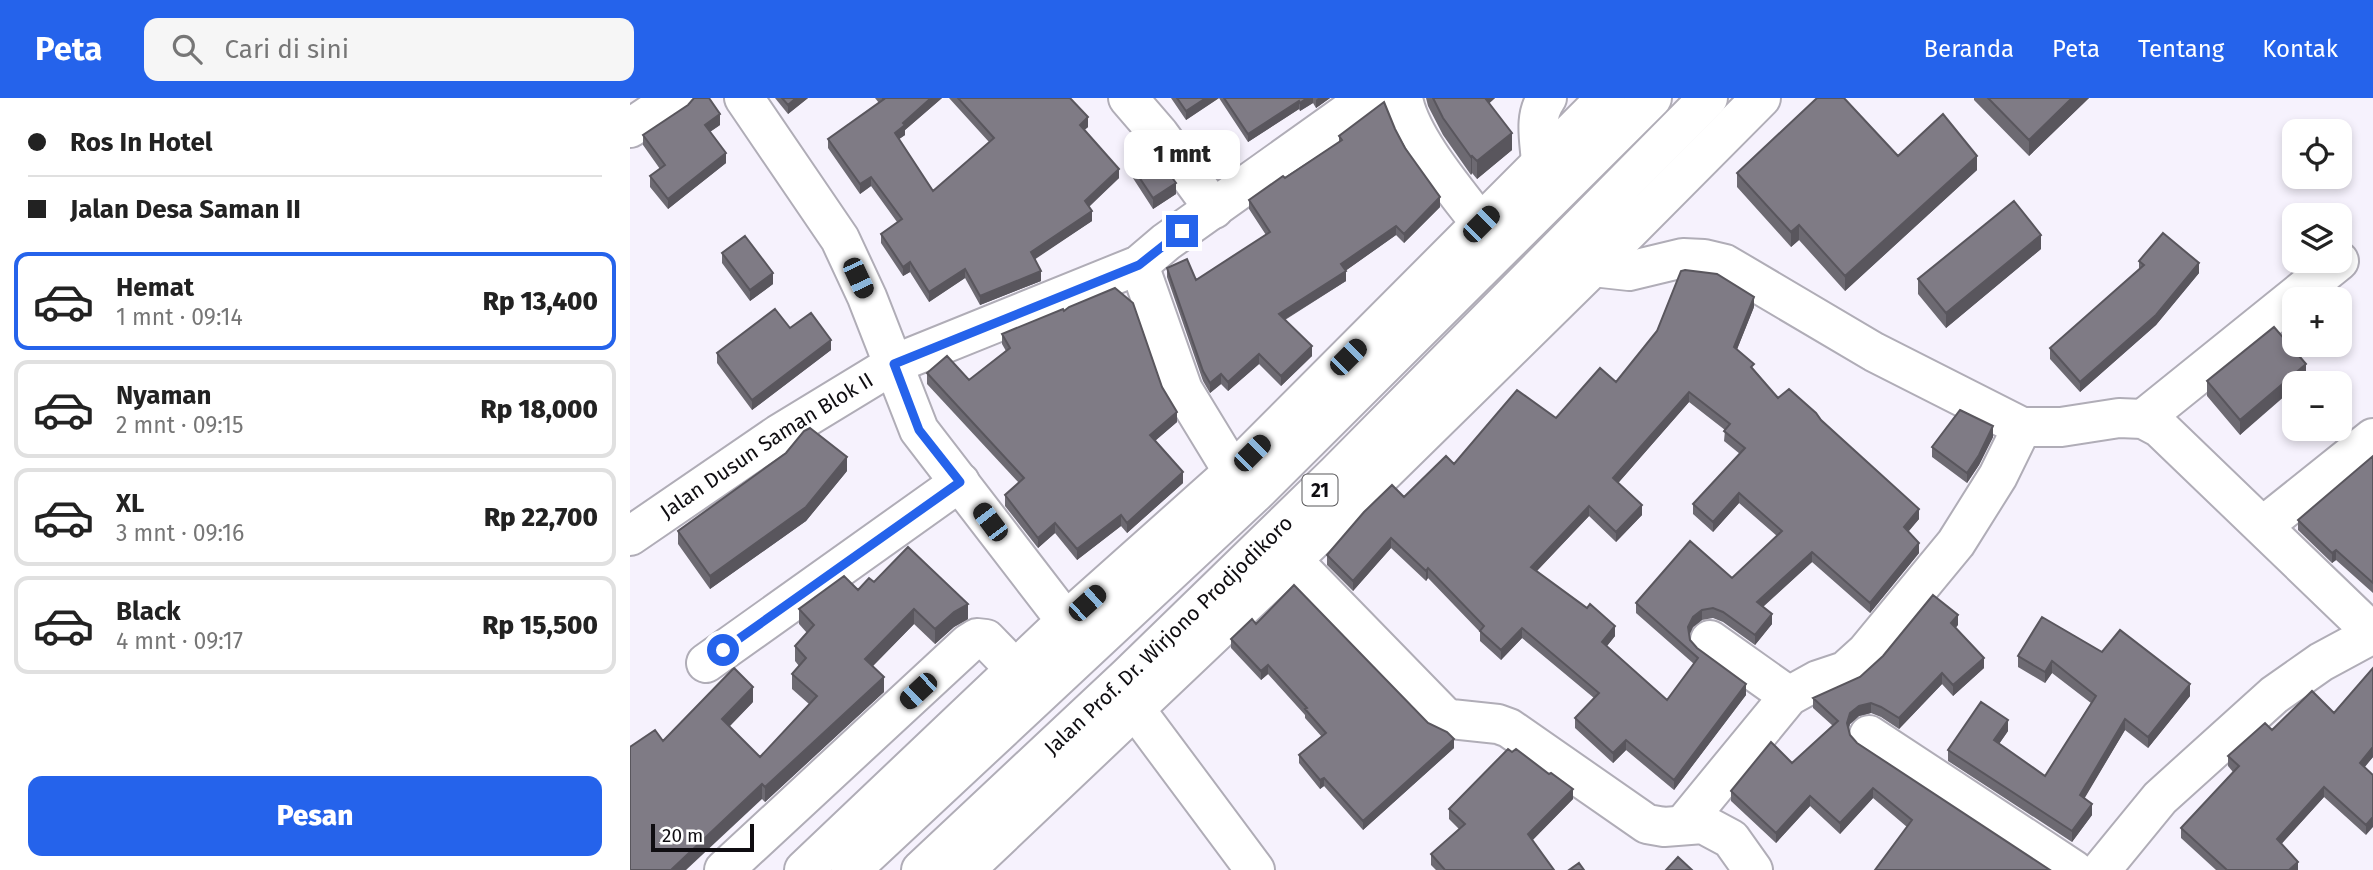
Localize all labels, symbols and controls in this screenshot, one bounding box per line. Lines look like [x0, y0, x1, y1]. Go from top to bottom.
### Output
search box [144, 18, 634, 81]
text: Peta [35, 29, 102, 69]
icon: search [168, 30, 206, 68]
text: Cari di sini [224, 34, 349, 65]
text: Beranda [1923, 35, 2014, 63]
text: Peta [2052, 35, 2100, 63]
text: Tentang [2138, 35, 2224, 63]
text: Kontak [2262, 35, 2338, 63]
map controls [2282, 119, 2352, 441]
button: locate [2282, 119, 2352, 189]
text: Ros In Hotel [70, 127, 212, 158]
callout: 1 mnt [1124, 130, 1240, 178]
text: 1 mnt [1153, 140, 1211, 168]
text: Jalan Desa Saman II [70, 194, 301, 225]
car [1459, 202, 1504, 246]
button: layers [2282, 203, 2352, 273]
route end [1166, 215, 1198, 247]
car [840, 255, 877, 301]
icon: car [32, 270, 95, 333]
text: Hemat [116, 272, 194, 303]
text: Rp 13,400 [483, 286, 598, 317]
button: + [2282, 287, 2352, 357]
text: 1 mnt · 09:14 [116, 303, 243, 331]
car [1326, 335, 1371, 379]
street label: Jalan Dusun Saman Blok II [655, 367, 878, 524]
button: − [2282, 371, 2352, 441]
icon: car [32, 378, 95, 441]
text: Nyaman [116, 380, 212, 411]
text: Rp 18,000 [481, 394, 598, 425]
text: 2 mnt · 09:15 [116, 411, 243, 439]
car [1230, 431, 1275, 475]
road number: 21 [1302, 474, 1338, 506]
icon: car [32, 486, 95, 549]
text: XL [116, 488, 144, 519]
car [969, 499, 1012, 545]
text: Rp 22,700 [484, 502, 598, 533]
street label: Jalan Prof. Dr. Wirjono Prodjodikoro [1039, 510, 1298, 761]
text: 3 mnt · 09:16 [116, 519, 244, 547]
car [1065, 581, 1110, 625]
icon: car [32, 594, 95, 657]
text: Black [116, 596, 181, 627]
text: Rp 15,500 [482, 610, 598, 641]
text: 4 mnt · 09:17 [116, 627, 243, 655]
route start [707, 634, 739, 666]
car [896, 669, 941, 713]
button: Pesan [28, 776, 602, 856]
scale bar [651, 821, 754, 853]
text: 20 m [662, 824, 703, 847]

